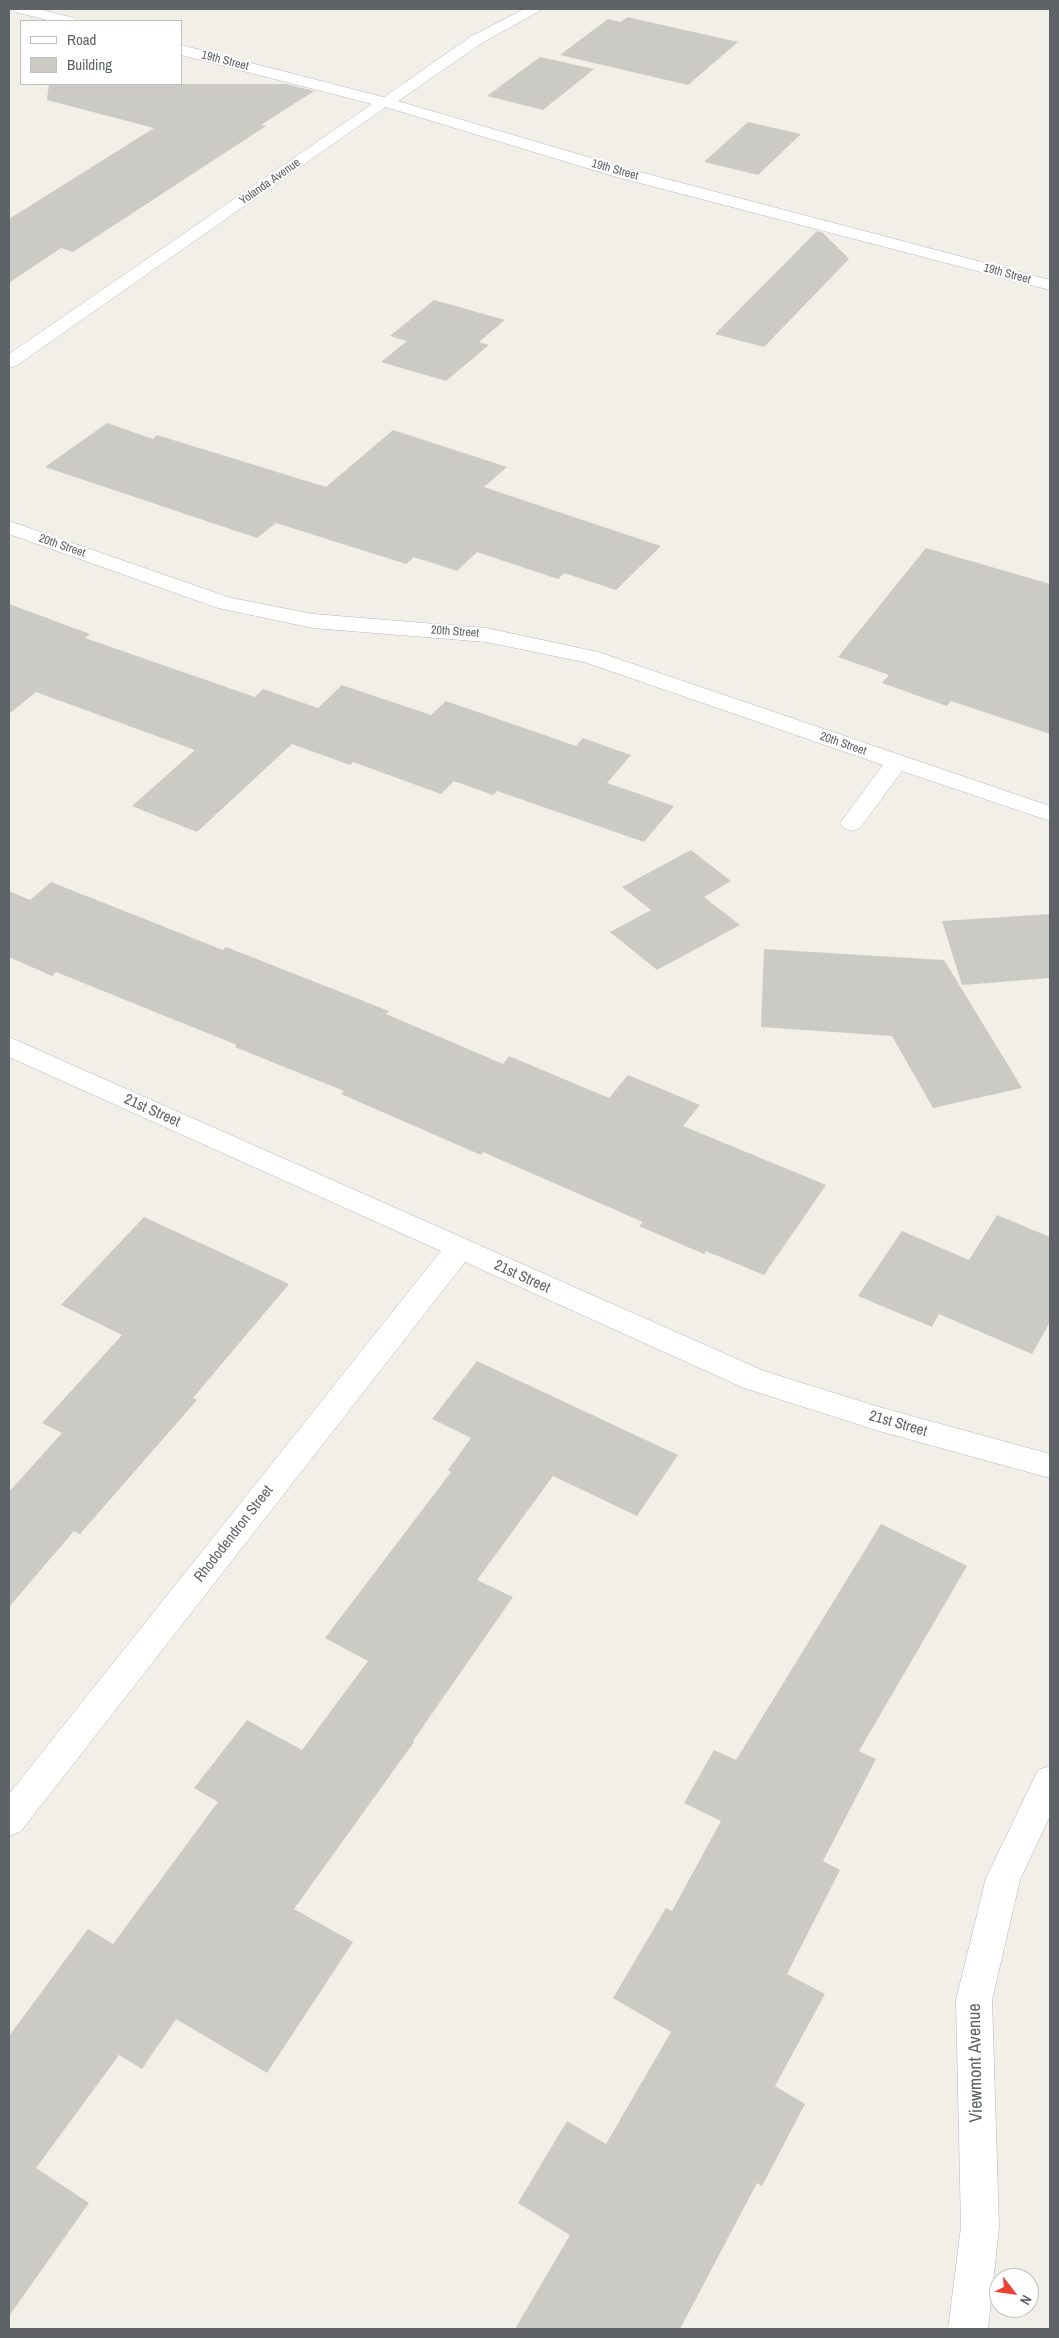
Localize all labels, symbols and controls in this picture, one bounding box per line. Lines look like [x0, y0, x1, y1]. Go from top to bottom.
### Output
legend [20, 20, 182, 85]
text: Road [67, 29, 96, 50]
street label: 19th Street [200, 48, 250, 74]
text: Building [67, 54, 112, 75]
street label: Yolanda Avenue [237, 156, 303, 208]
street label: 19th Street [590, 156, 640, 184]
street label: 19th Street [982, 261, 1032, 287]
street label: 20th Street [37, 531, 87, 561]
street label: 20th Street [430, 623, 480, 641]
street label: 20th Street [818, 729, 868, 759]
street label: 21st Street [121, 1091, 183, 1131]
street label: 21st Street [491, 1257, 553, 1297]
street label: 21st Street [867, 1407, 929, 1441]
street label: Rhododendron Street [191, 1482, 277, 1586]
street label: Viewmont Avenue [964, 2003, 988, 2123]
north arrow [989, 2268, 1039, 2318]
text: N [1016, 2292, 1036, 2308]

